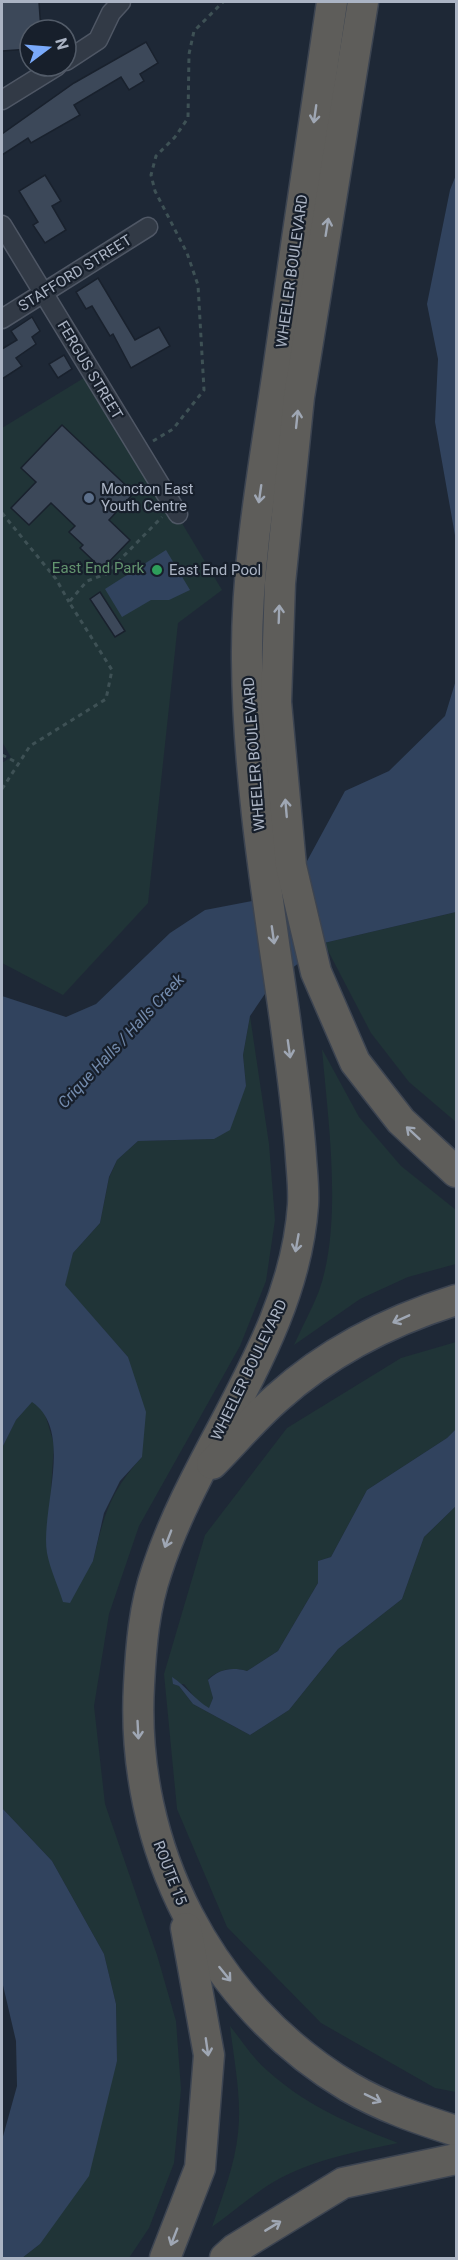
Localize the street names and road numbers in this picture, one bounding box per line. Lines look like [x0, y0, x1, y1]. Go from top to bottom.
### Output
street label: WHEELER BOULEVARD [272, 193, 312, 349]
street label: STAFFORD STREET [15, 231, 135, 315]
street label: FERGUS STREET [53, 317, 127, 423]
street label: WHEELER BOULEVARD [240, 676, 268, 832]
street label: WHEELER BOULEVARD [207, 1297, 291, 1443]
street label: ROUTE 15 [150, 1838, 190, 1908]

